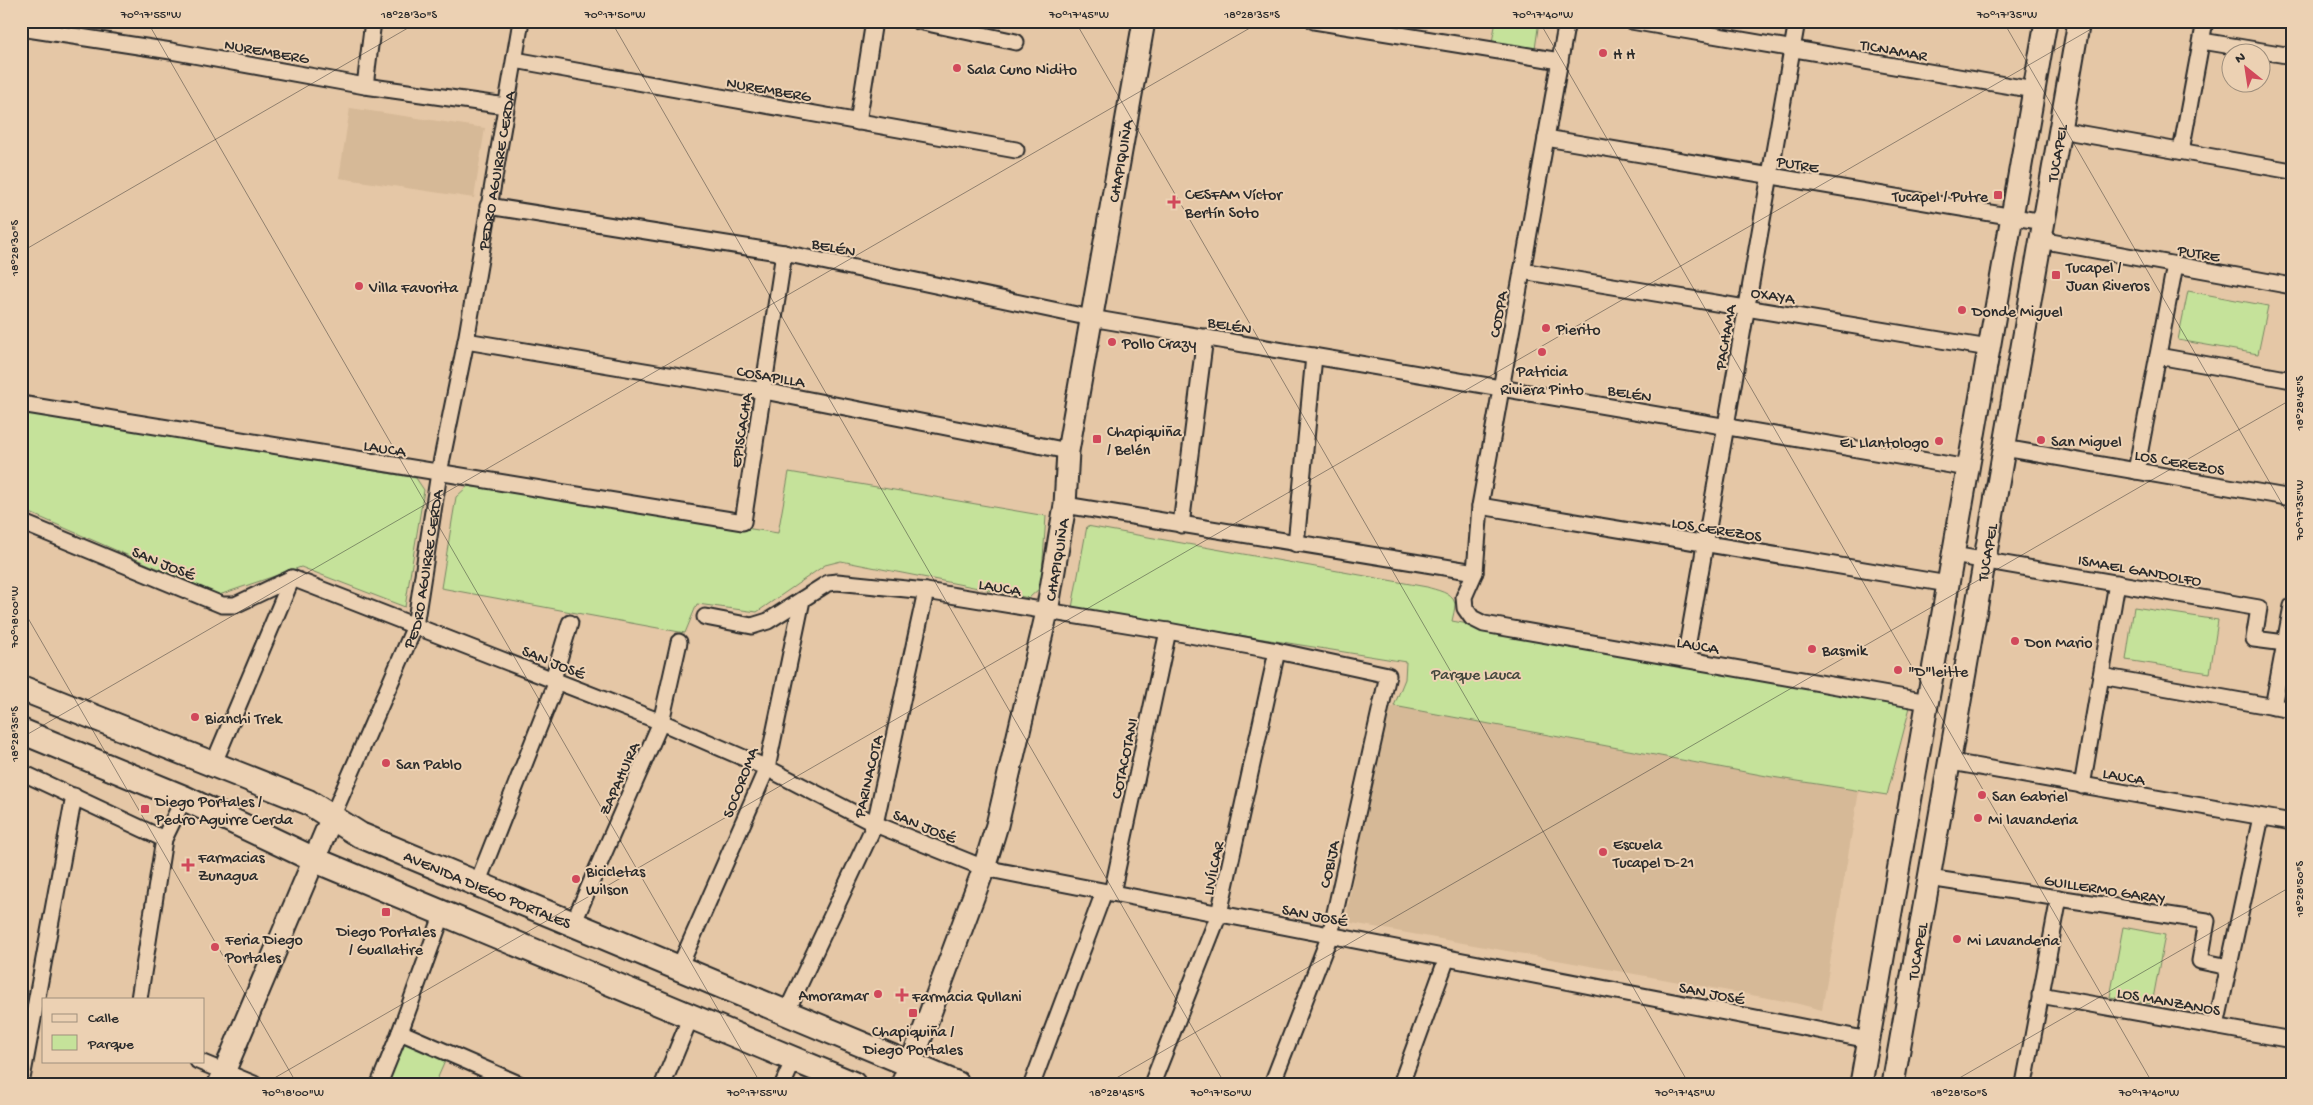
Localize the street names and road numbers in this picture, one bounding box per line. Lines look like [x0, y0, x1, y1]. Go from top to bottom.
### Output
street label: NUREMBERG [223, 37, 311, 70]
street label: TICNAMAR [1858, 37, 1929, 68]
street label: NUREMBERG [725, 75, 813, 108]
street label: PEDRO AGUIRRE CERDA [476, 88, 522, 253]
street label: CHAPIQUIÑA [1106, 117, 1140, 204]
street label: TUCAPEL [2045, 122, 2074, 185]
street label: PUTRE [1774, 153, 1821, 180]
street label: BELÉN [809, 235, 857, 263]
street label: PUTRE [2175, 242, 2222, 269]
street label: OXAYA [1749, 285, 1797, 311]
street label: CODPA [1487, 288, 1514, 339]
street label: PACHAMA [1712, 302, 1743, 373]
street label: BELÉN [1205, 314, 1253, 341]
street label: COSAPILLA [735, 363, 808, 394]
street label: BELÉN [1605, 382, 1653, 409]
street label: EPISCACHA [728, 390, 759, 469]
street label: LAUCA [362, 438, 409, 463]
street label: LOS CEREZOS [2133, 447, 2226, 482]
street label: PEDRO AGUIRRE CERDA [400, 487, 450, 653]
street label: LOS CEREZOS [1670, 515, 1763, 548]
street label: CHAPIQUIÑA [1043, 516, 1076, 603]
street label: TUCAPEL [1975, 521, 2004, 584]
street label: SAN JOSÉ [128, 544, 198, 587]
street label: ISMAEL GANDOLFO [2076, 552, 2203, 593]
street label: LAUCA [977, 576, 1024, 603]
street label: LAUCA [1675, 634, 1722, 661]
street label: SAN JOSÉ [518, 643, 588, 686]
street label: COTACOTANI [1109, 717, 1144, 801]
street label: PARINACOTA [851, 732, 889, 821]
street label: ZAPAHUIRA [597, 738, 646, 819]
street label: SOCOROMA [720, 744, 765, 821]
street label: LAUCA [2101, 765, 2148, 792]
street label: SAN JOSÉ [889, 807, 959, 850]
street label: COBIJA [1317, 838, 1346, 890]
street label: LIVÍLCAR [1199, 839, 1231, 898]
street label: AVENIDA DIEGO PORTALES [400, 848, 574, 935]
street label: GUILLERMO GARAY [2042, 872, 2166, 910]
street label: SAN JOSÉ [1280, 902, 1350, 933]
street label: TUCAPEL [1905, 920, 1934, 983]
street label: SAN JOSÉ [1677, 980, 1747, 1011]
street label: LOS MANZANOS [2115, 985, 2222, 1022]

